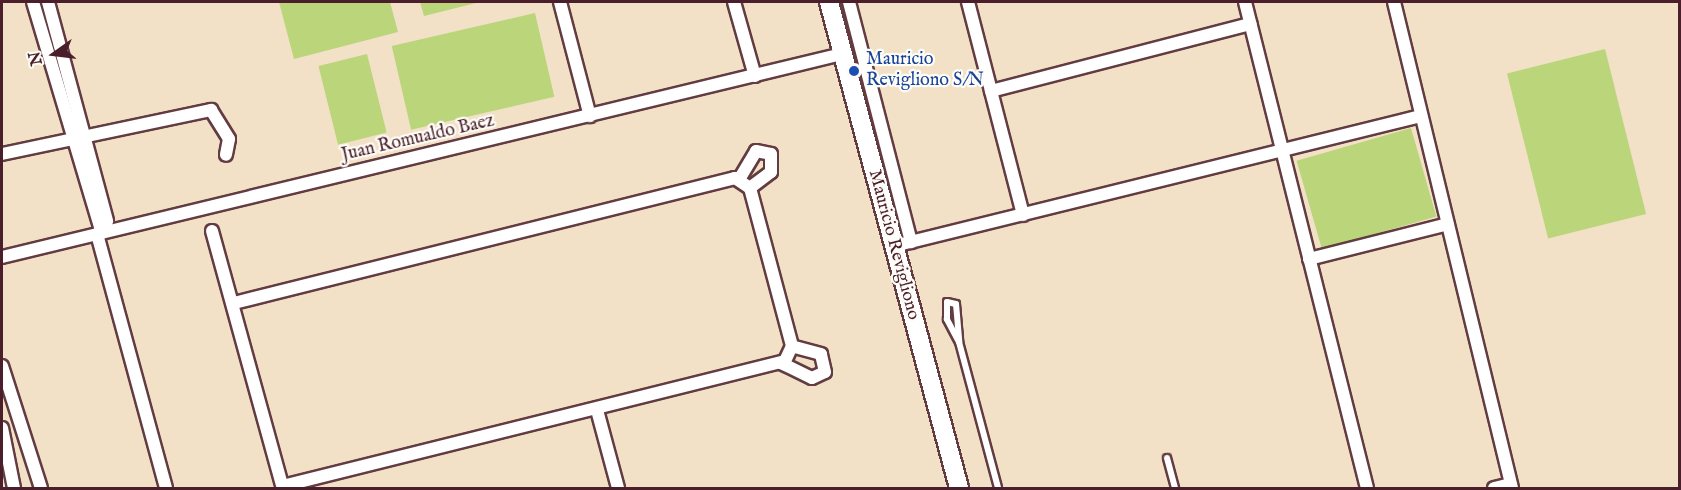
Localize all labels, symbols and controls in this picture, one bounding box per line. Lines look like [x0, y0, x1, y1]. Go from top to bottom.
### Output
north arrow [24, 24, 84, 84]
text: N [25, 49, 48, 67]
place label: Mauricio Revigliono S/N [866, 50, 984, 92]
marker: Mauricio Revigliono S/N [847, 64, 861, 78]
street label: Juan Romualdo Baez [340, 111, 496, 167]
street label: Mauricio Revigliono [863, 168, 923, 322]

